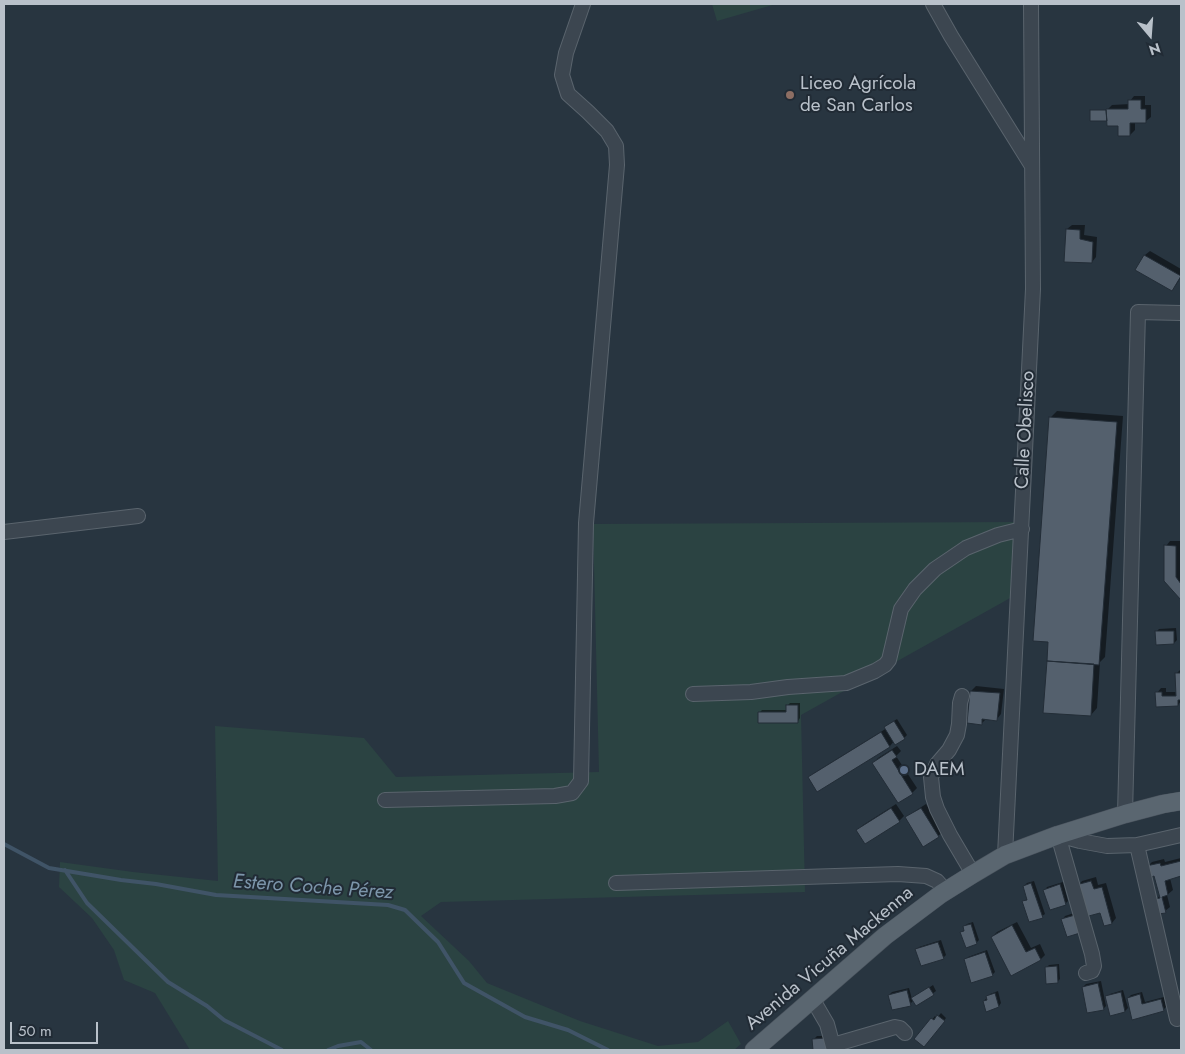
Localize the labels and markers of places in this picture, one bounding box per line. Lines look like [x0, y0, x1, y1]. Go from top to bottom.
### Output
place label: Liceo Agrícola de San Carlos [800, 73, 916, 117]
marker: Liceo Agrícola de San Carlos [784, 89, 796, 101]
place label: DAEM [914, 759, 965, 781]
marker: DAEM [898, 764, 910, 776]

